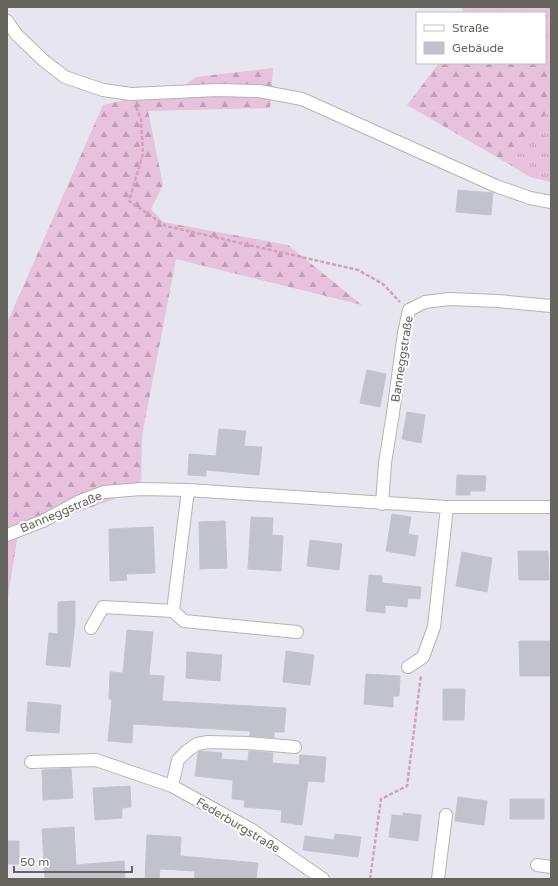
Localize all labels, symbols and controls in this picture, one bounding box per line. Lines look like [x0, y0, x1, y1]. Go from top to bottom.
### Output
legend [416, 12, 546, 64]
text: Straße [452, 21, 489, 35]
text: Gebäude [452, 41, 504, 55]
street label: Banneggstraße [388, 315, 416, 403]
street label: Banneggstraße [18, 488, 104, 536]
street label: Federburgstraße [194, 794, 283, 856]
scale bar [14, 848, 132, 874]
text: 50 m [20, 855, 49, 869]

